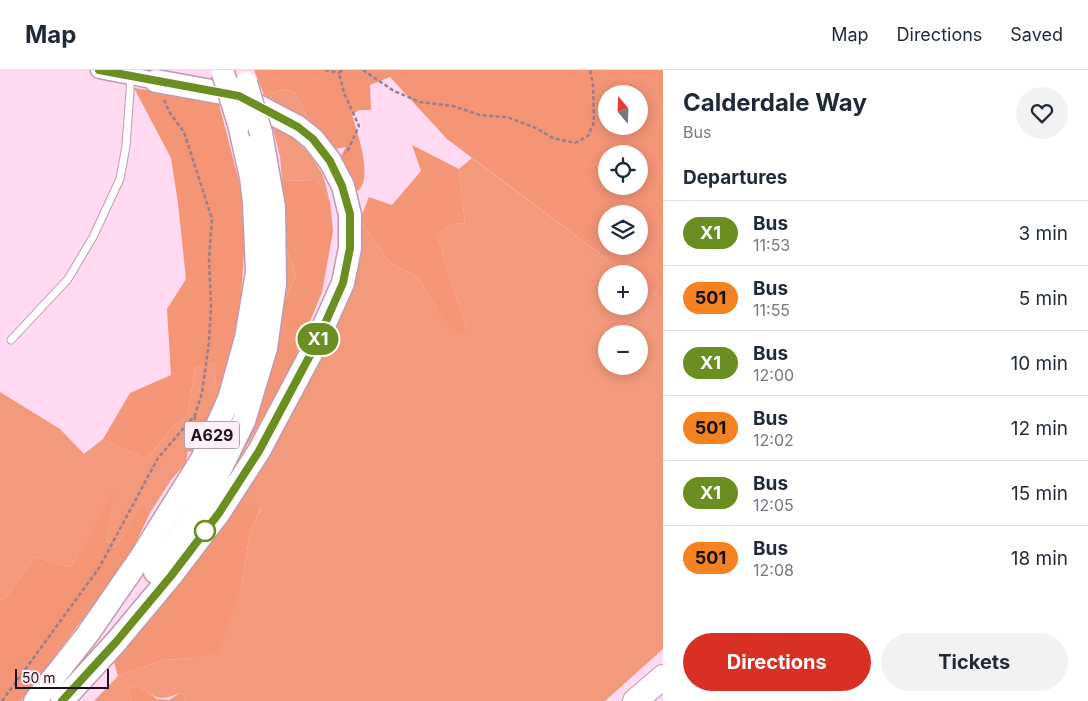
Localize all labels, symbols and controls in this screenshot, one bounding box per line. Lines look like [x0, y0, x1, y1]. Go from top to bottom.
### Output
text: Map [25, 20, 76, 49]
text: Map [831, 24, 869, 45]
text: Directions [897, 24, 982, 45]
text: Saved [1010, 24, 1063, 45]
north arrow [598, 85, 648, 135]
map controls [598, 85, 648, 375]
button: heart [1016, 87, 1068, 139]
text: Calderdale Way [683, 88, 867, 117]
text: Bus [683, 122, 711, 142]
button: locate [598, 145, 648, 195]
text: Departures [683, 166, 787, 189]
button: layers [598, 205, 648, 255]
text: Bus [753, 212, 788, 235]
text: X1 [700, 222, 721, 243]
text: 3 min [1018, 222, 1068, 245]
text: 11:53 [753, 235, 790, 255]
button: + [598, 265, 648, 315]
text: Bus [753, 277, 788, 300]
text: 501 [695, 287, 726, 308]
text: 5 min [1019, 287, 1068, 310]
text: 11:55 [753, 300, 790, 320]
line badge: X1 [296, 323, 340, 355]
button: − [598, 325, 648, 375]
text: X1 [307, 328, 329, 349]
text: Bus [753, 342, 788, 365]
text: X1 [700, 352, 721, 373]
text: 10 min [1010, 352, 1068, 375]
text: 12:00 [753, 365, 794, 385]
text: Bus [753, 407, 788, 430]
text: 501 [695, 417, 726, 438]
text: 12 min [1011, 417, 1068, 440]
road number: A629 [184, 422, 240, 448]
text: 12:02 [753, 430, 794, 450]
text: Bus [753, 472, 788, 495]
text: X1 [700, 482, 721, 503]
text: 15 min [1011, 482, 1068, 505]
text: 12:05 [753, 495, 794, 515]
unlabelled marker [194, 520, 216, 542]
text: Bus [753, 537, 788, 560]
text: 501 [695, 547, 726, 568]
text: 18 min [1011, 547, 1068, 570]
text: 12:08 [753, 560, 794, 580]
button: Directions [683, 633, 871, 691]
button: Tickets [881, 633, 1068, 691]
scale bar [15, 666, 109, 689]
text: 50 m [22, 669, 56, 686]

